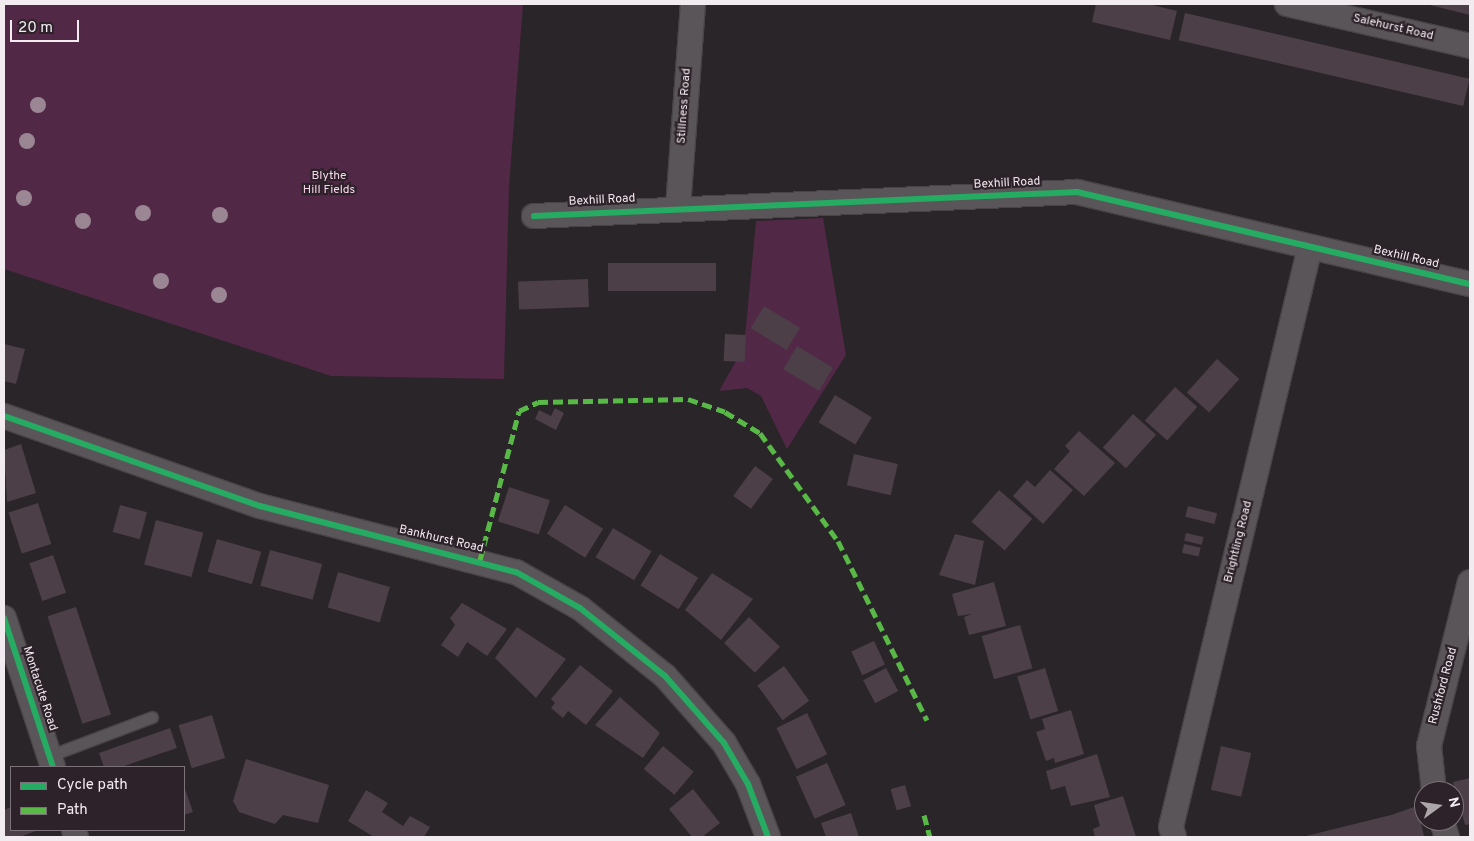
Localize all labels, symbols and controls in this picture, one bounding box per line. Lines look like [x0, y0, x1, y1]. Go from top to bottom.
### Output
scale bar [12, 10, 81, 42]
street label: Salehurst Road [1351, 12, 1435, 44]
text: 20 m [18, 19, 53, 38]
street label: Stillness Road [675, 68, 695, 144]
park label: Blythe Hill Fields [303, 170, 355, 198]
street label: Bexhill Road [973, 175, 1041, 193]
street label: Bexhill Road [568, 192, 636, 210]
street label: Bexhill Road [1372, 243, 1440, 273]
street label: Brightling Road [1222, 500, 1256, 584]
street label: Bankhurst Road [397, 523, 485, 557]
street label: Montacute Road [19, 645, 59, 733]
street label: Rushford Road [1427, 646, 1461, 726]
legend [10, 766, 185, 831]
text: Cycle path [57, 776, 128, 795]
north arrow [1414, 781, 1464, 831]
text: N [1444, 796, 1463, 809]
text: Path [57, 801, 88, 820]

